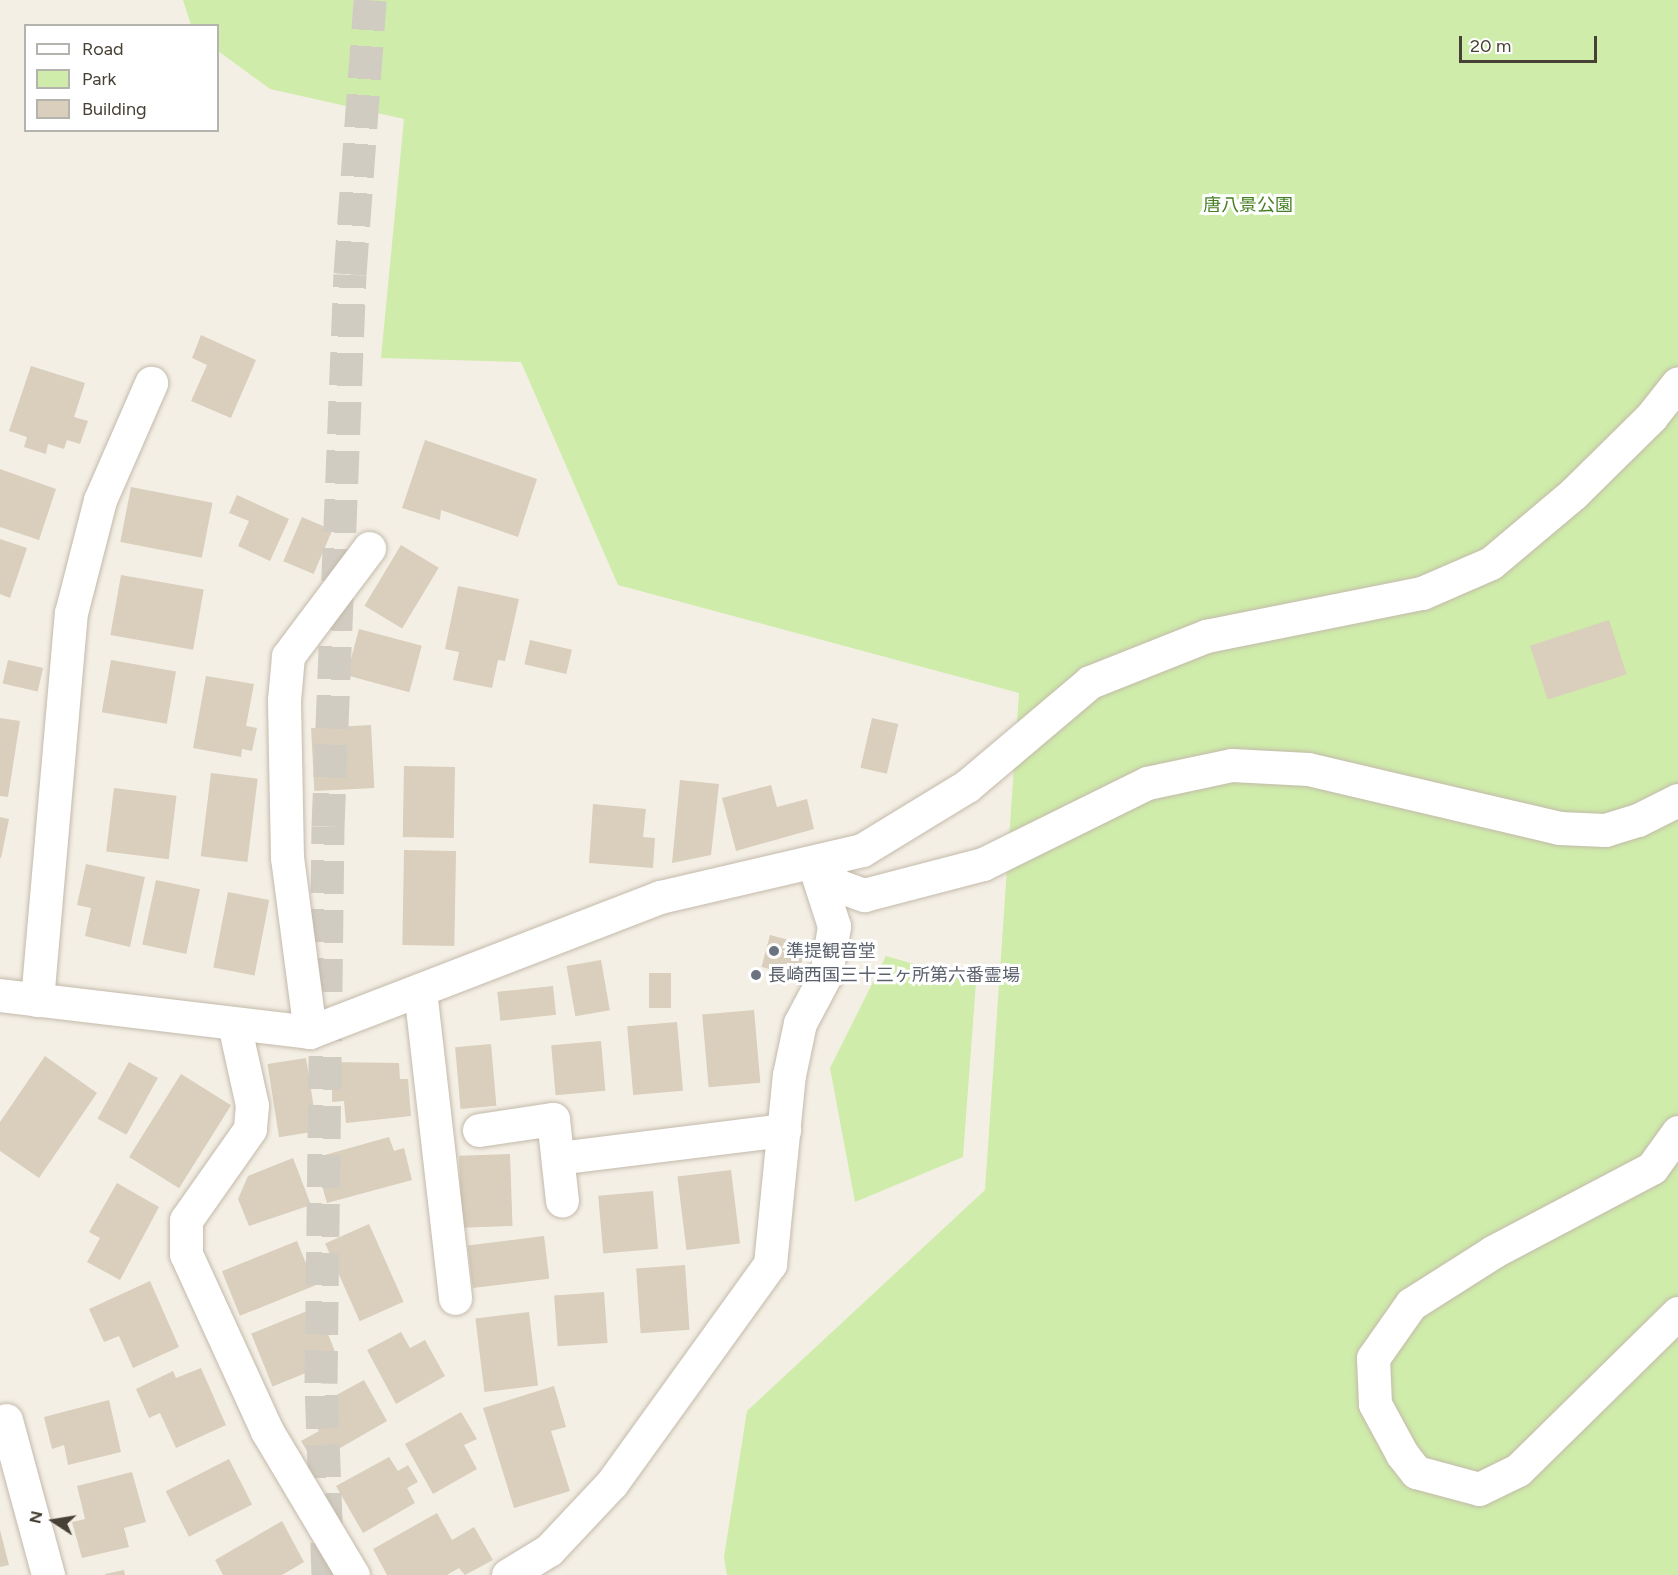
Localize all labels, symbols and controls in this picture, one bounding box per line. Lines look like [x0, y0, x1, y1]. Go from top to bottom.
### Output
legend [24, 24, 219, 132]
scale bar [1462, 24, 1600, 62]
text: 20 m [1470, 35, 1511, 57]
text: Road [82, 38, 123, 60]
text: Park [82, 68, 116, 90]
text: Building [82, 98, 147, 120]
park label: 唐八景公園 [1203, 194, 1293, 216]
place label: 準提観音堂 [786, 940, 876, 962]
marker: 準提観音堂 [767, 944, 781, 958]
place label: 長崎西国三十三ヶ所第六番霊場 [768, 964, 1020, 986]
marker: 長崎西国三十三ヶ所第六番霊場 [749, 968, 763, 982]
north arrow [24, 1491, 84, 1551]
text: N [25, 1509, 46, 1525]

